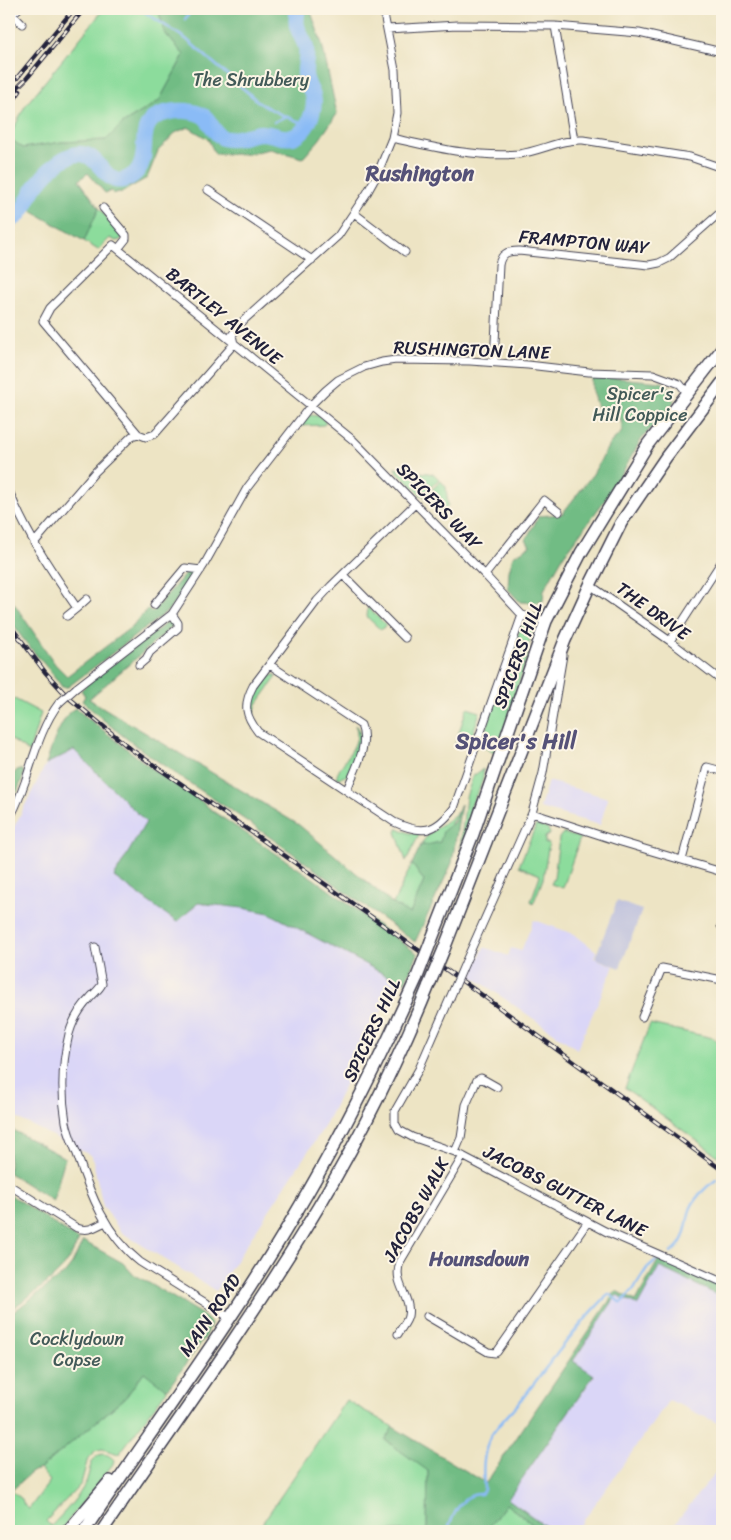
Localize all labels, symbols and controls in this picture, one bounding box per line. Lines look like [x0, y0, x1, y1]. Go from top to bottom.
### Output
park label: The Shrubbery [193, 64, 310, 96]
district label: Rushington [365, 154, 474, 193]
street label: FRAMPTON WAY [518, 220, 651, 264]
street label: BARTLEY AVENUE [159, 259, 290, 374]
street label: RUSHINGTON LANE [393, 331, 552, 369]
park label: Spicer's Hill Coppice [592, 378, 688, 431]
street label: SPICERS WAY [388, 454, 490, 558]
street label: THE DRIVE [609, 573, 698, 650]
street label: SPICERS HILL [484, 596, 552, 713]
district label: Spicer's Hill [454, 722, 577, 761]
street label: SPICERS HILL [334, 972, 410, 1087]
street label: JACOBS GUTTER LANE [477, 1135, 653, 1247]
street label: JACOBS WALK [373, 1151, 459, 1269]
district label: Hounsdown [428, 1242, 529, 1277]
street label: MAIN ROAD [170, 1267, 250, 1363]
park label: Cocklydown Copse [30, 1323, 124, 1376]

